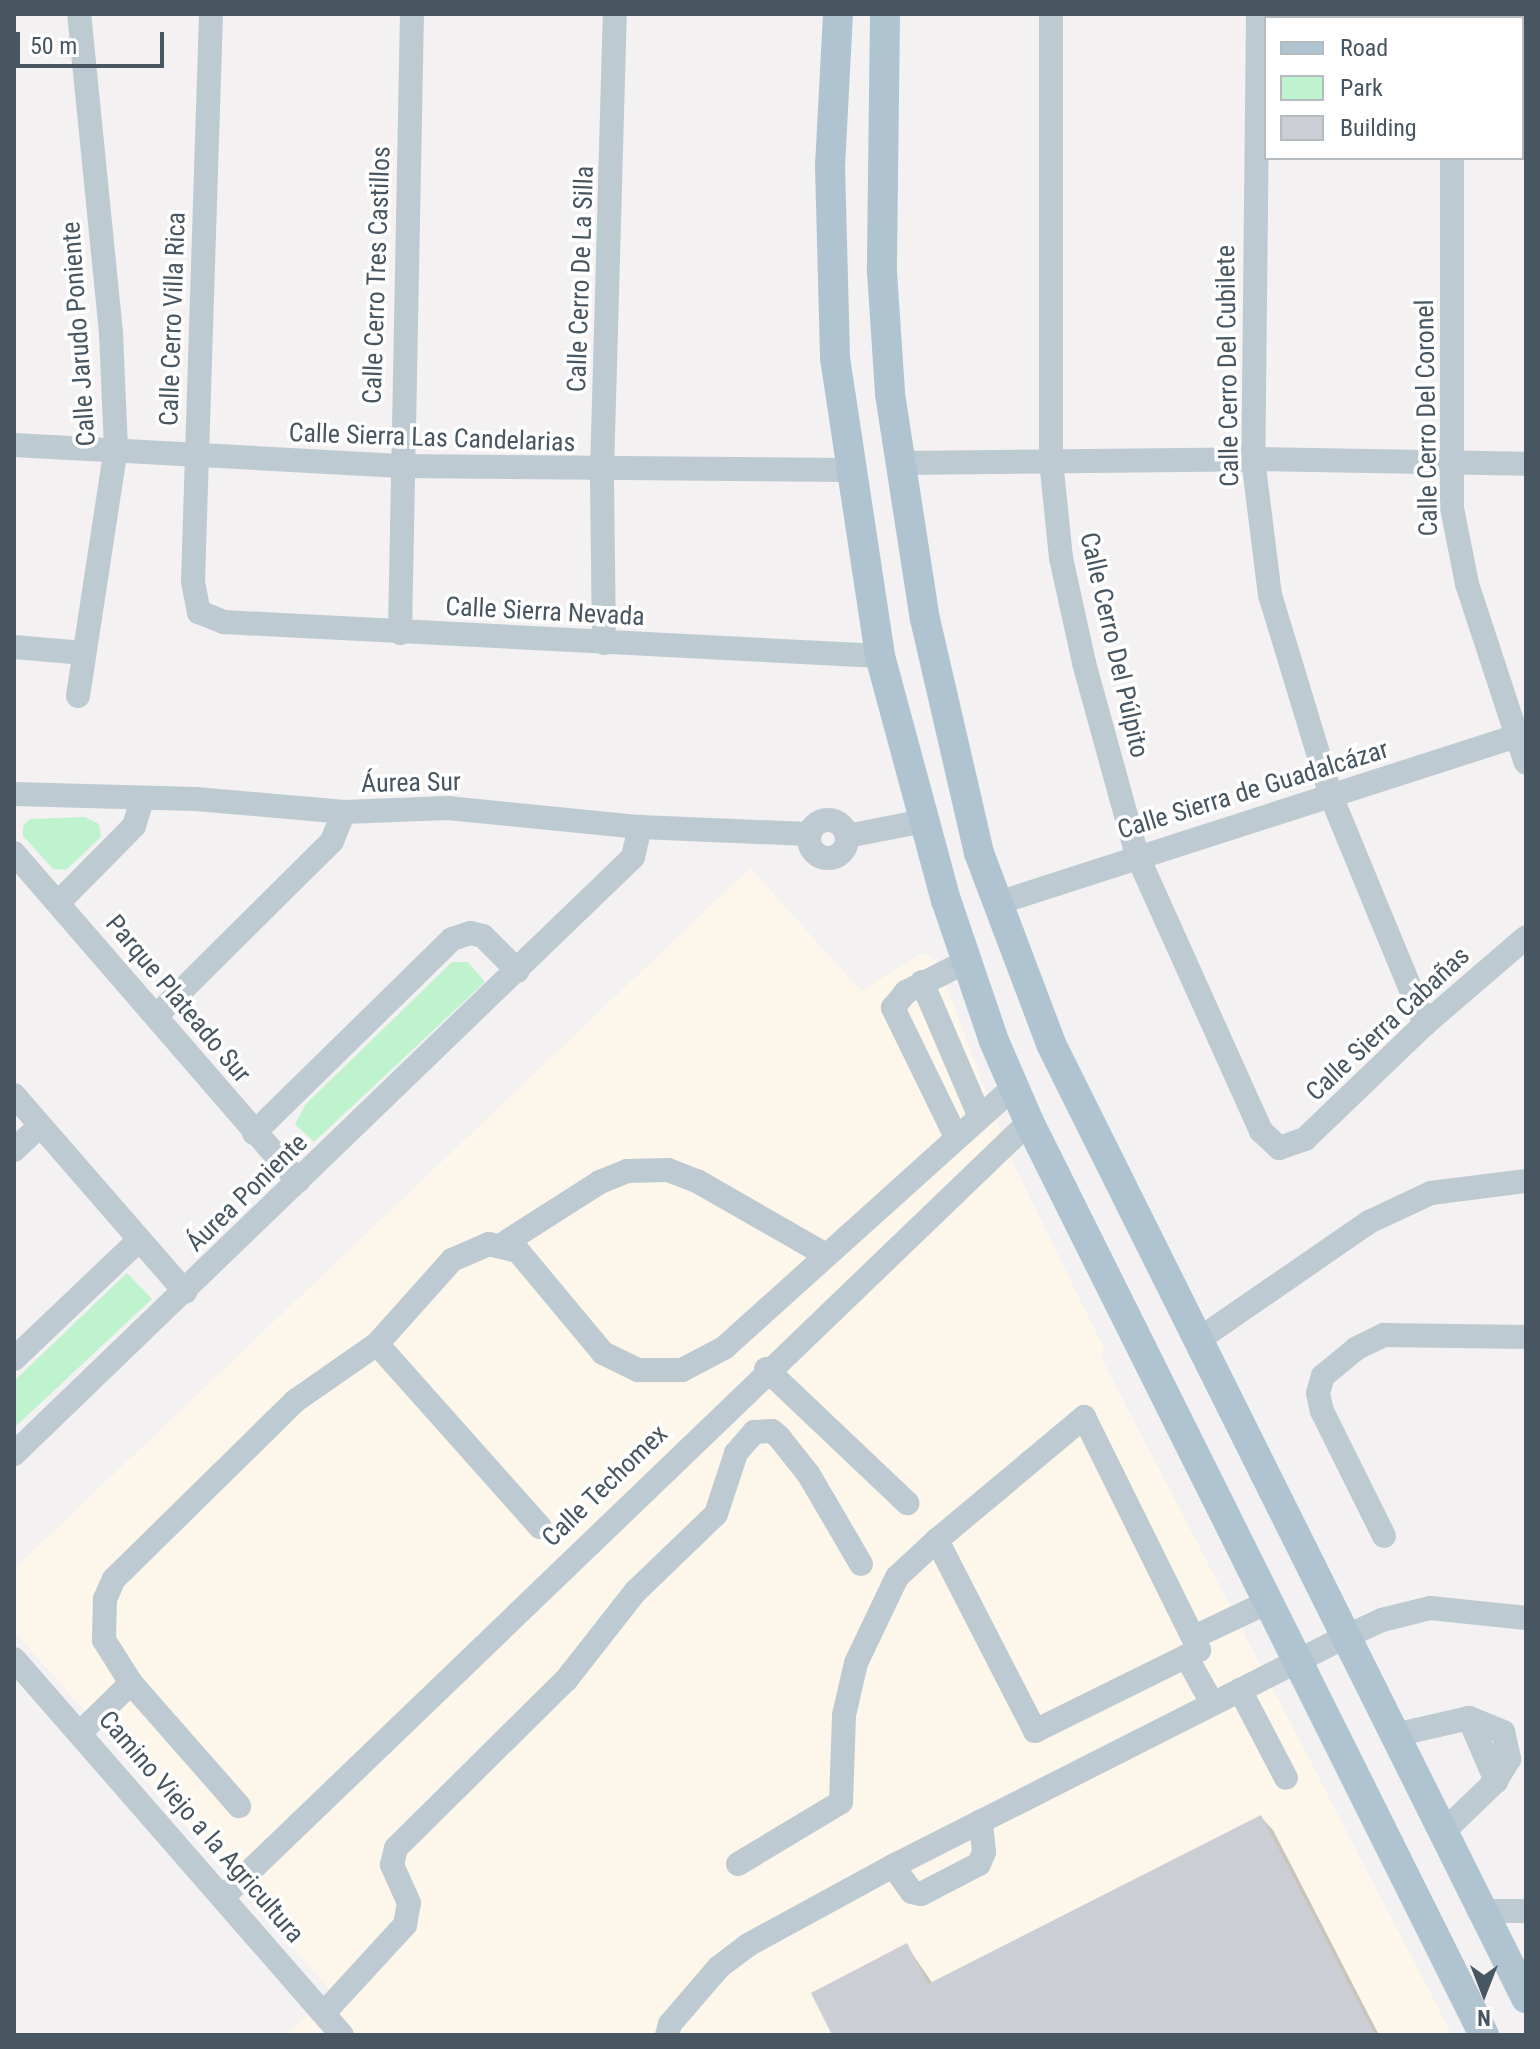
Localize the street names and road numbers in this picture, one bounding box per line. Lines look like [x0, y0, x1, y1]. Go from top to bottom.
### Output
street label: Calle Cerro Tres Castillos [357, 145, 397, 405]
street label: Calle Cerro De La Silla [561, 165, 601, 393]
street label: Calle Cerro Villa Rica [154, 212, 192, 426]
street label: Calle Jarudo Poniente [56, 221, 102, 447]
street label: Calle Cerro Del Cubilete [1210, 245, 1246, 487]
street label: Calle Cerro Del Coronel [1409, 299, 1445, 537]
street label: Calle Sierra Las Candelarias [288, 417, 576, 459]
street label: Calle Cerro Del Púlpito [1073, 529, 1155, 761]
street label: Calle Sierra Nevada [445, 591, 645, 633]
street label: Calle Sierra de Guadalcázar [1114, 734, 1392, 846]
street label: Áurea Sur [361, 767, 461, 799]
street label: Parque Plateado Sur [99, 909, 257, 1089]
street label: Calle Sierra Cabañas [1300, 940, 1476, 1108]
street label: Áurea Poniente [180, 1128, 314, 1258]
street label: Calle Techomex [536, 1418, 674, 1554]
street label: Camino Viejo a la Agricultura [92, 1705, 310, 1949]

